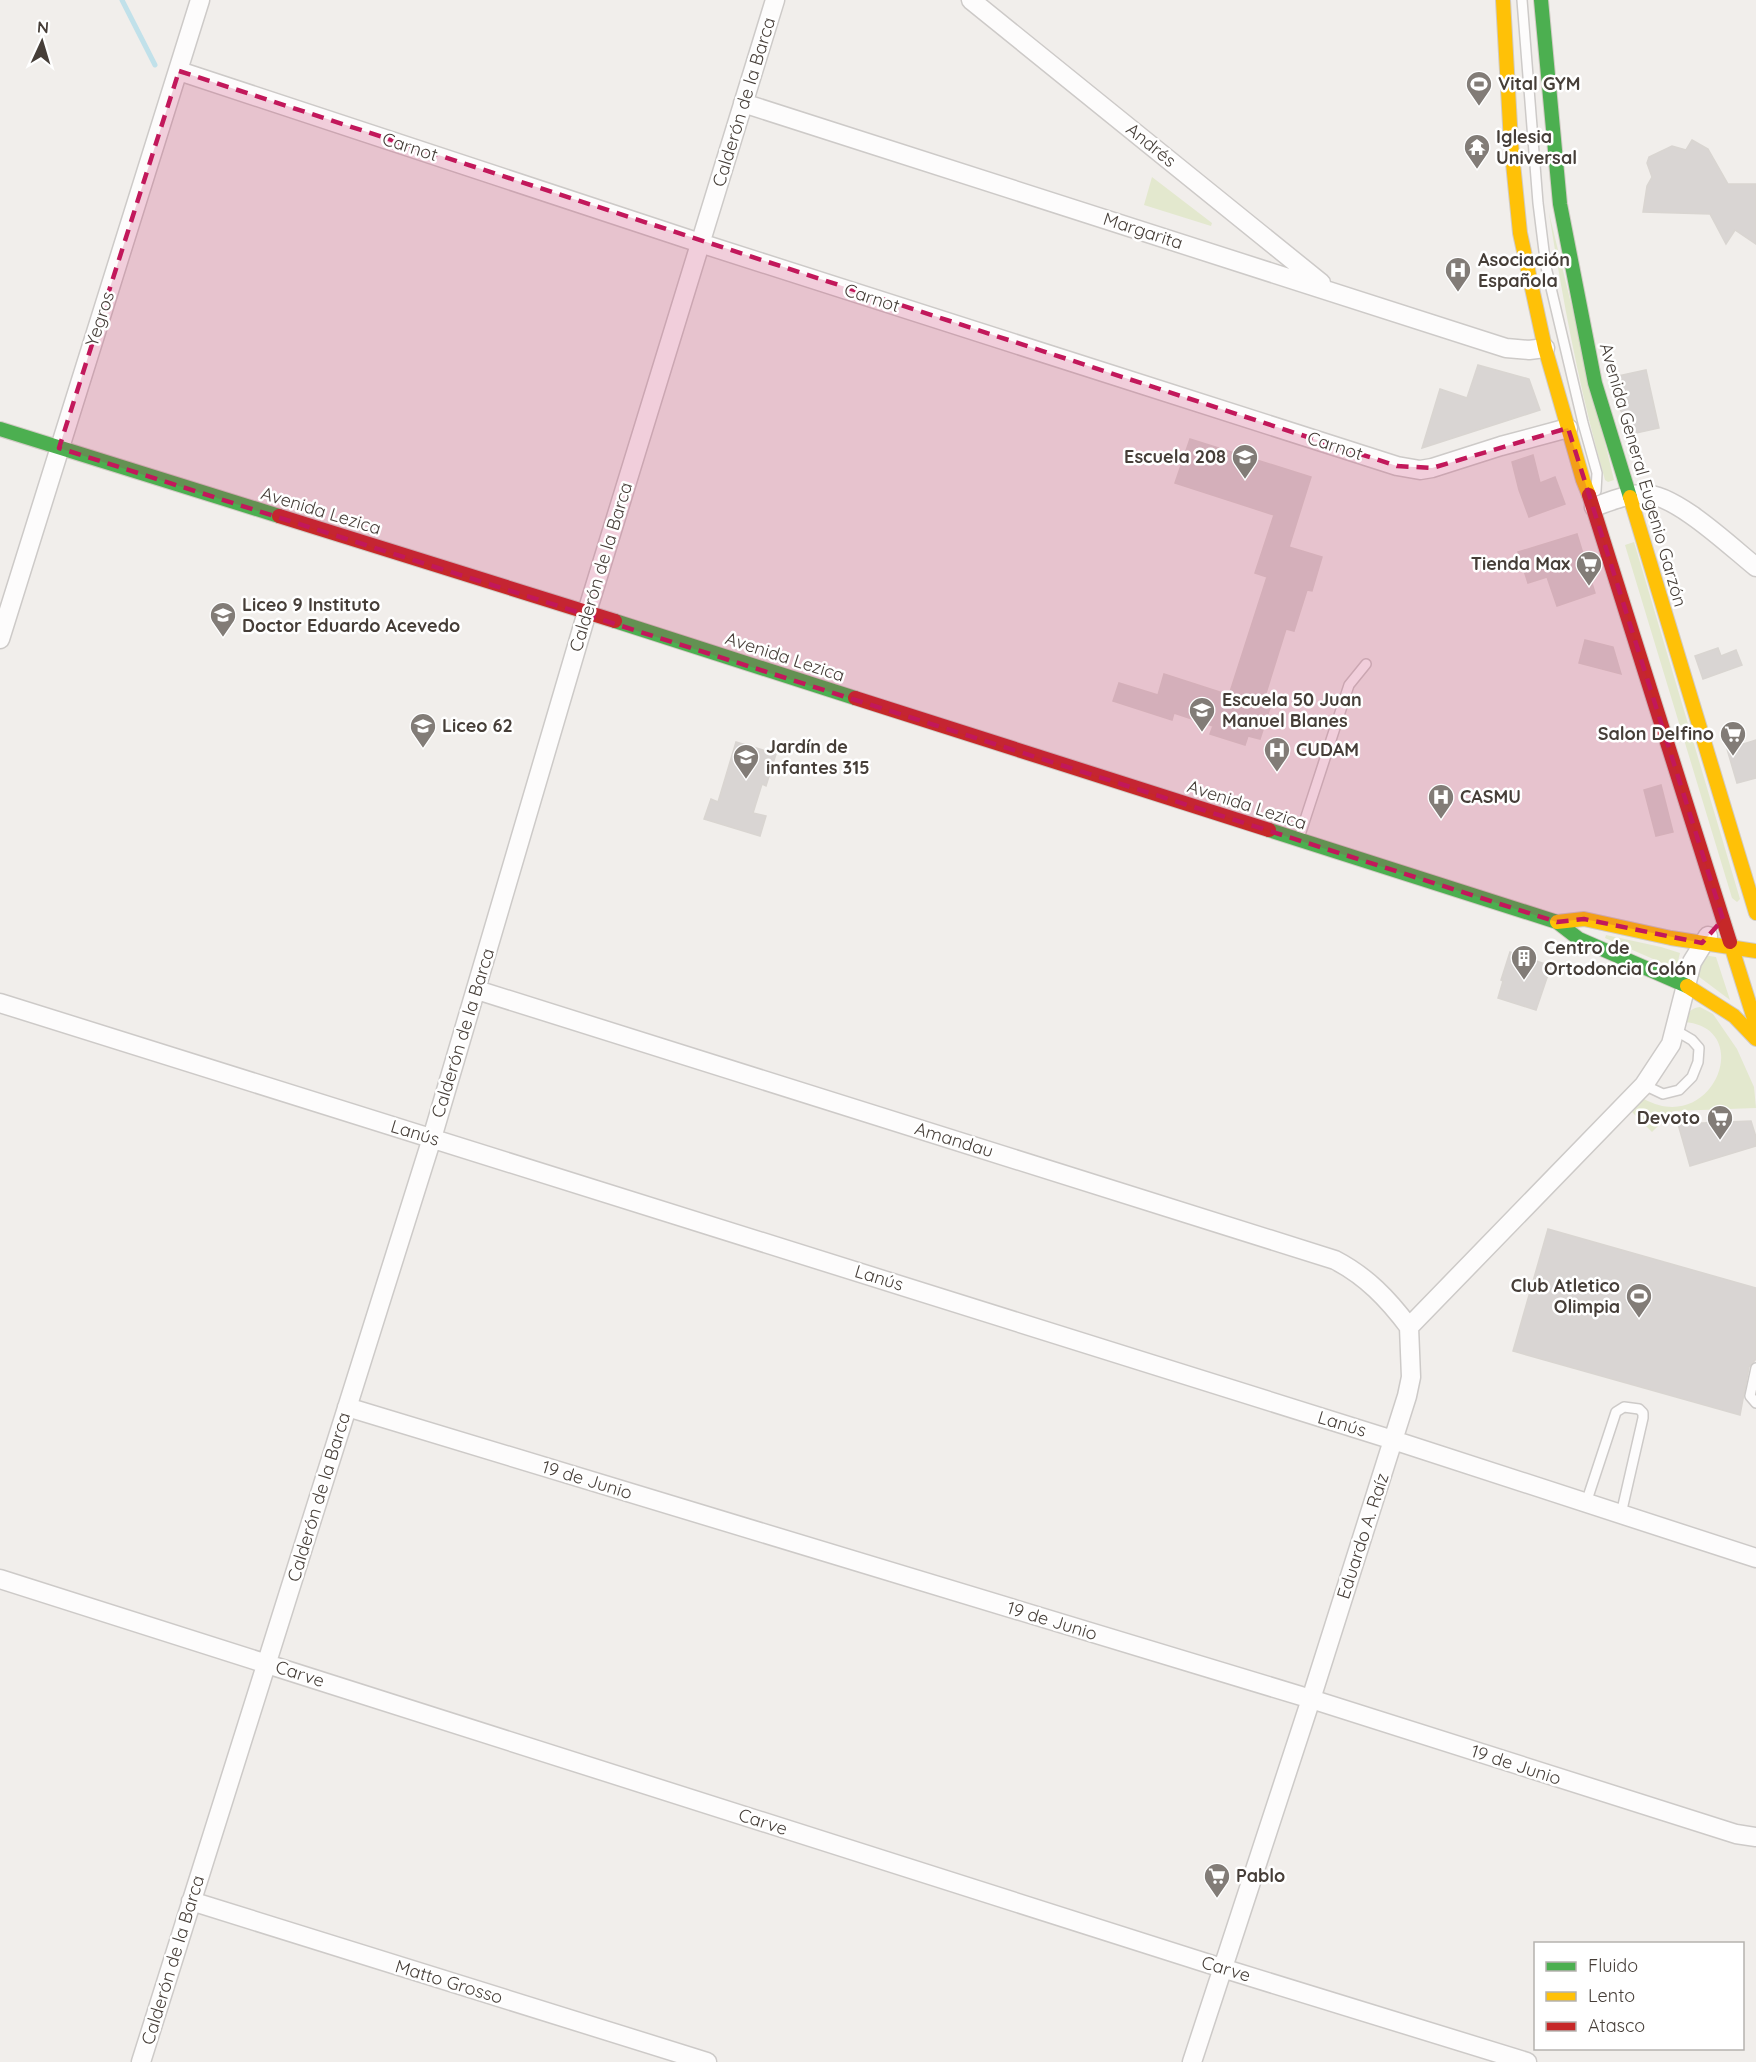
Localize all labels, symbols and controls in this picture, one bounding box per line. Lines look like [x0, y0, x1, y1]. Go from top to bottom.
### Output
north arrow [12, 12, 72, 72]
street label: Calderón de la Barca [707, 14, 780, 189]
text: N [36, 17, 50, 37]
sports icon: Vital GYM [1464, 69, 1494, 107]
place label: Vital GYM [1498, 72, 1581, 95]
street label: Andrés [1121, 117, 1181, 172]
place label: Iglesia Universal [1496, 125, 1577, 169]
street label: Carnot [380, 127, 441, 166]
temple icon: Iglesia Universal [1462, 132, 1492, 170]
street label: Margarita [1100, 207, 1186, 254]
place label: Asociación Española [1478, 248, 1570, 292]
hospital icon: Asociación Española [1443, 255, 1473, 293]
street label: Carnot [842, 278, 903, 317]
street label: Yegros [80, 288, 119, 349]
street label: Avenida General Eugenio Garzón [1595, 340, 1692, 609]
street label: Carnot [1305, 426, 1366, 465]
school or university icon: Escuela 208 [1230, 442, 1260, 480]
place label: Escuela 208 [1124, 445, 1226, 468]
street label: Calderón de la Barca [564, 479, 637, 654]
street label: Avenida Lezica [258, 481, 384, 540]
supermarket icon: Tienda Max [1574, 549, 1604, 587]
place label: Tienda Max [1471, 552, 1570, 575]
place label: Liceo 9 Instituto Doctor Eduardo Acevedo [242, 593, 460, 637]
school or university icon: Liceo 9 Instituto Doctor Eduardo Acevedo [208, 600, 238, 638]
street label: Avenida Lezica [723, 626, 848, 687]
place label: Escuela 50 Juan Manuel Blanes [1222, 688, 1362, 732]
school or university icon: Escuela 50 Juan Manuel Blanes [1187, 695, 1217, 733]
school or university icon: Liceo 62 [408, 711, 438, 749]
place label: Liceo 62 [442, 714, 513, 737]
supermarket icon: Salon Delfino [1718, 719, 1748, 757]
place label: Salon Delfino [1598, 722, 1714, 745]
place label: Jardín de infantes 315 [766, 735, 870, 779]
hospital icon: CUDAM [1262, 735, 1292, 773]
place label: CUDAM [1296, 738, 1359, 761]
school or university icon: Jardín de infantes 315 [731, 742, 761, 780]
street label: Avenida Lezica [1185, 774, 1310, 835]
hospital icon: CASMU [1426, 782, 1456, 820]
place label: CASMU [1460, 785, 1521, 808]
place label: Centro de Ortodoncia Colón [1544, 936, 1697, 980]
building icon: Centro de Ortodoncia Colón [1509, 943, 1539, 981]
street label: Calderón de la Barca [426, 945, 499, 1120]
supermarket icon: Devoto [1705, 1103, 1735, 1141]
place label: Devoto [1637, 1106, 1700, 1129]
street label: Lanús [388, 1114, 442, 1151]
street label: Amandau [912, 1117, 996, 1162]
street label: Lanús [852, 1259, 906, 1296]
place label: Club Atletico Olimpia [1511, 1274, 1620, 1318]
sports icon: Club Atletico Olimpia [1624, 1281, 1654, 1319]
street label: Lanús [1315, 1405, 1369, 1442]
street label: Calderón de la Barca [282, 1409, 355, 1584]
street label: 19 de Junio [539, 1455, 635, 1504]
street label: Eduardo A. Raíz [1331, 1470, 1394, 1602]
street label: 19 de Junio [1004, 1596, 1100, 1645]
street label: Carve [273, 1655, 328, 1692]
street label: 19 de Junio [1468, 1739, 1564, 1790]
street label: Carve [736, 1803, 791, 1840]
supermarket icon: Pablo [1202, 1861, 1232, 1899]
place label: Pablo [1236, 1864, 1285, 1887]
street label: Calderón de la Barca [136, 1872, 209, 2047]
legend [1534, 1942, 1744, 2050]
street label: Carve [1199, 1950, 1253, 1987]
street label: Matto Grosso [393, 1954, 506, 2009]
text: Fluido [1588, 1954, 1638, 1977]
text: Lento [1588, 1984, 1635, 2007]
text: Atasco [1588, 2014, 1645, 2037]

